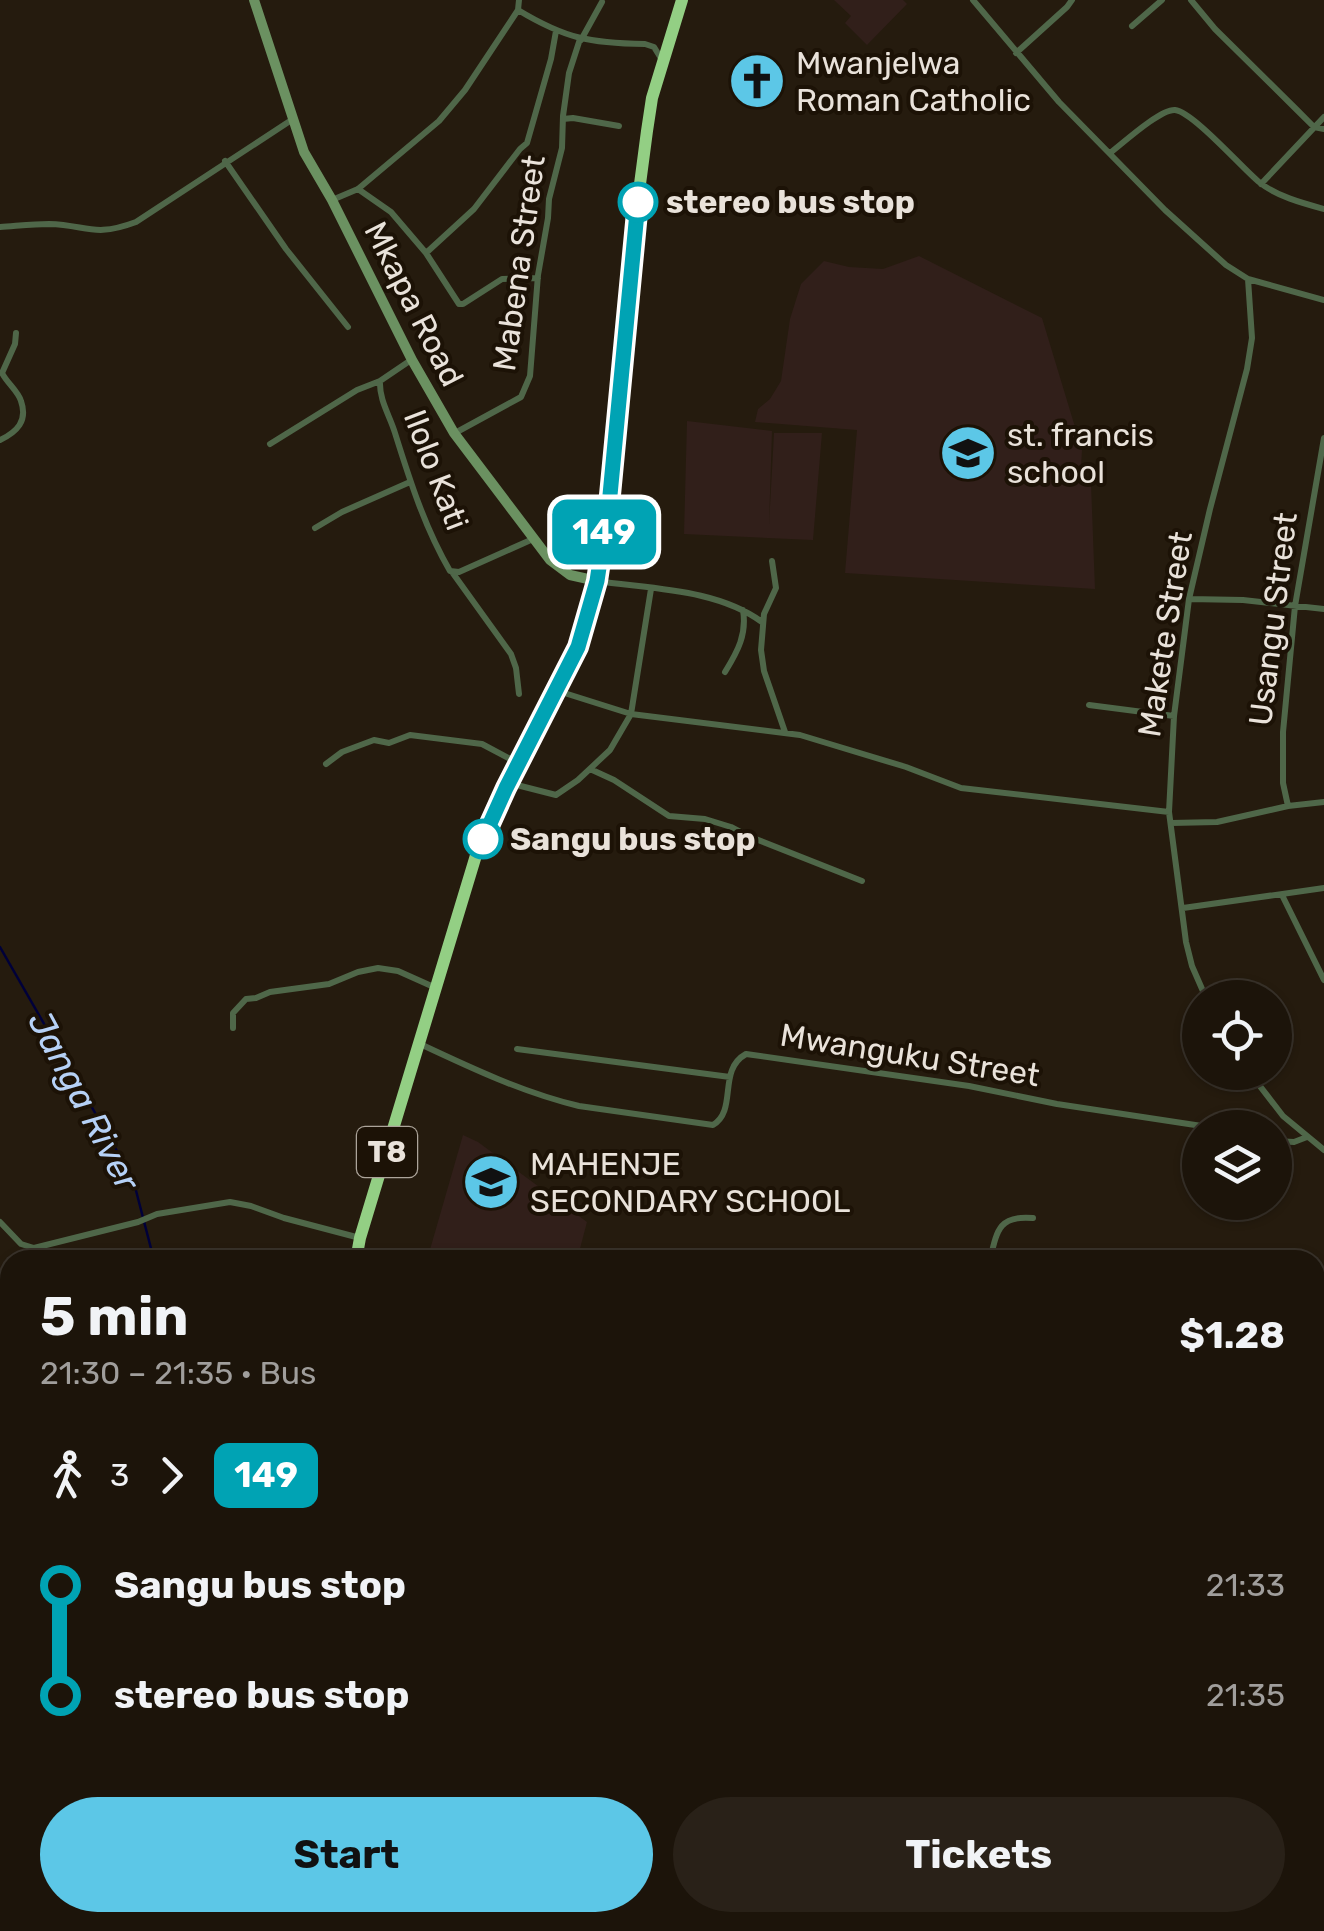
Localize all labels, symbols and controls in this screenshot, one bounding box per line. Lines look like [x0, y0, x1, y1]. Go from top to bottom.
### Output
place label: Mwanjelwa Roman Catholic [796, 44, 1031, 119]
church icon: Mwanjelwa Roman Catholic [727, 51, 787, 111]
street label: Mabena Street [485, 153, 553, 373]
marker: stereo bus stop [619, 183, 657, 221]
place label: stereo bus stop [666, 183, 915, 221]
street label: Mkapa Road [356, 215, 472, 393]
street label: Ilolo Kati [396, 405, 476, 535]
place label: st. francis school [1007, 416, 1154, 491]
school or university icon: st. francis school [938, 423, 998, 483]
line badge: 149 [546, 500, 662, 564]
street label: Usangu Street [1241, 510, 1305, 728]
text: 149 [572, 511, 636, 553]
street label: Makete Street [1130, 529, 1200, 739]
marker: Sangu bus stop [464, 820, 502, 858]
place label: Sangu bus stop [510, 820, 756, 858]
map controls [1182, 980, 1292, 1220]
button: locate [1182, 980, 1292, 1090]
water label: Janga River [19, 1004, 150, 1199]
street label: Mwanguku Street [778, 1016, 1042, 1094]
button: layers [1182, 1110, 1292, 1220]
road number: T8 [357, 1127, 417, 1177]
place label: MAHENJE SECONDARY SCHOOL [530, 1145, 851, 1220]
school or university icon: MAHENJE SECONDARY SCHOOL [461, 1152, 521, 1212]
text: 5 min [40, 1284, 189, 1349]
text: $1.28 [1180, 1312, 1285, 1358]
text: 21:30 – 21:35 · Bus [40, 1354, 316, 1392]
icon: walk [40, 1448, 95, 1503]
icon: forward [144, 1448, 199, 1503]
text: 149 [234, 1454, 298, 1496]
text: 3 [110, 1456, 129, 1494]
text: Sangu bus stop [114, 1562, 406, 1608]
text: 21:33 [1206, 1566, 1285, 1604]
text: stereo bus stop [114, 1672, 410, 1718]
text: 21:35 [1206, 1676, 1285, 1714]
button: Start [40, 1797, 653, 1912]
button: Tickets [673, 1797, 1285, 1912]

